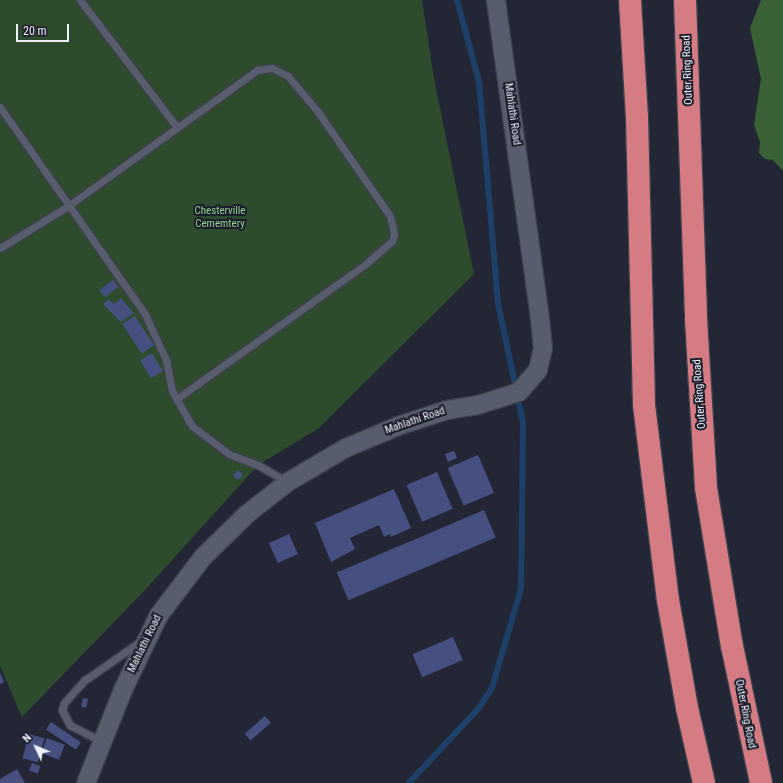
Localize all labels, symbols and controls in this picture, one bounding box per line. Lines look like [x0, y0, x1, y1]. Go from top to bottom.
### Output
scale bar [18, 16, 71, 42]
text: 20 m [23, 24, 47, 38]
street label: Outer Ring Road [680, 35, 696, 105]
street label: Mahlathi Road [501, 82, 523, 146]
park label: Chesterville Cememtery [194, 205, 246, 231]
street label: Outer Ring Road [691, 359, 709, 429]
street label: Mahlathi Road [383, 405, 447, 437]
street label: Mahlathi Road [125, 613, 165, 675]
street label: Outer Ring Road [732, 678, 758, 750]
north arrow [16, 727, 56, 767]
text: N [20, 731, 34, 745]

